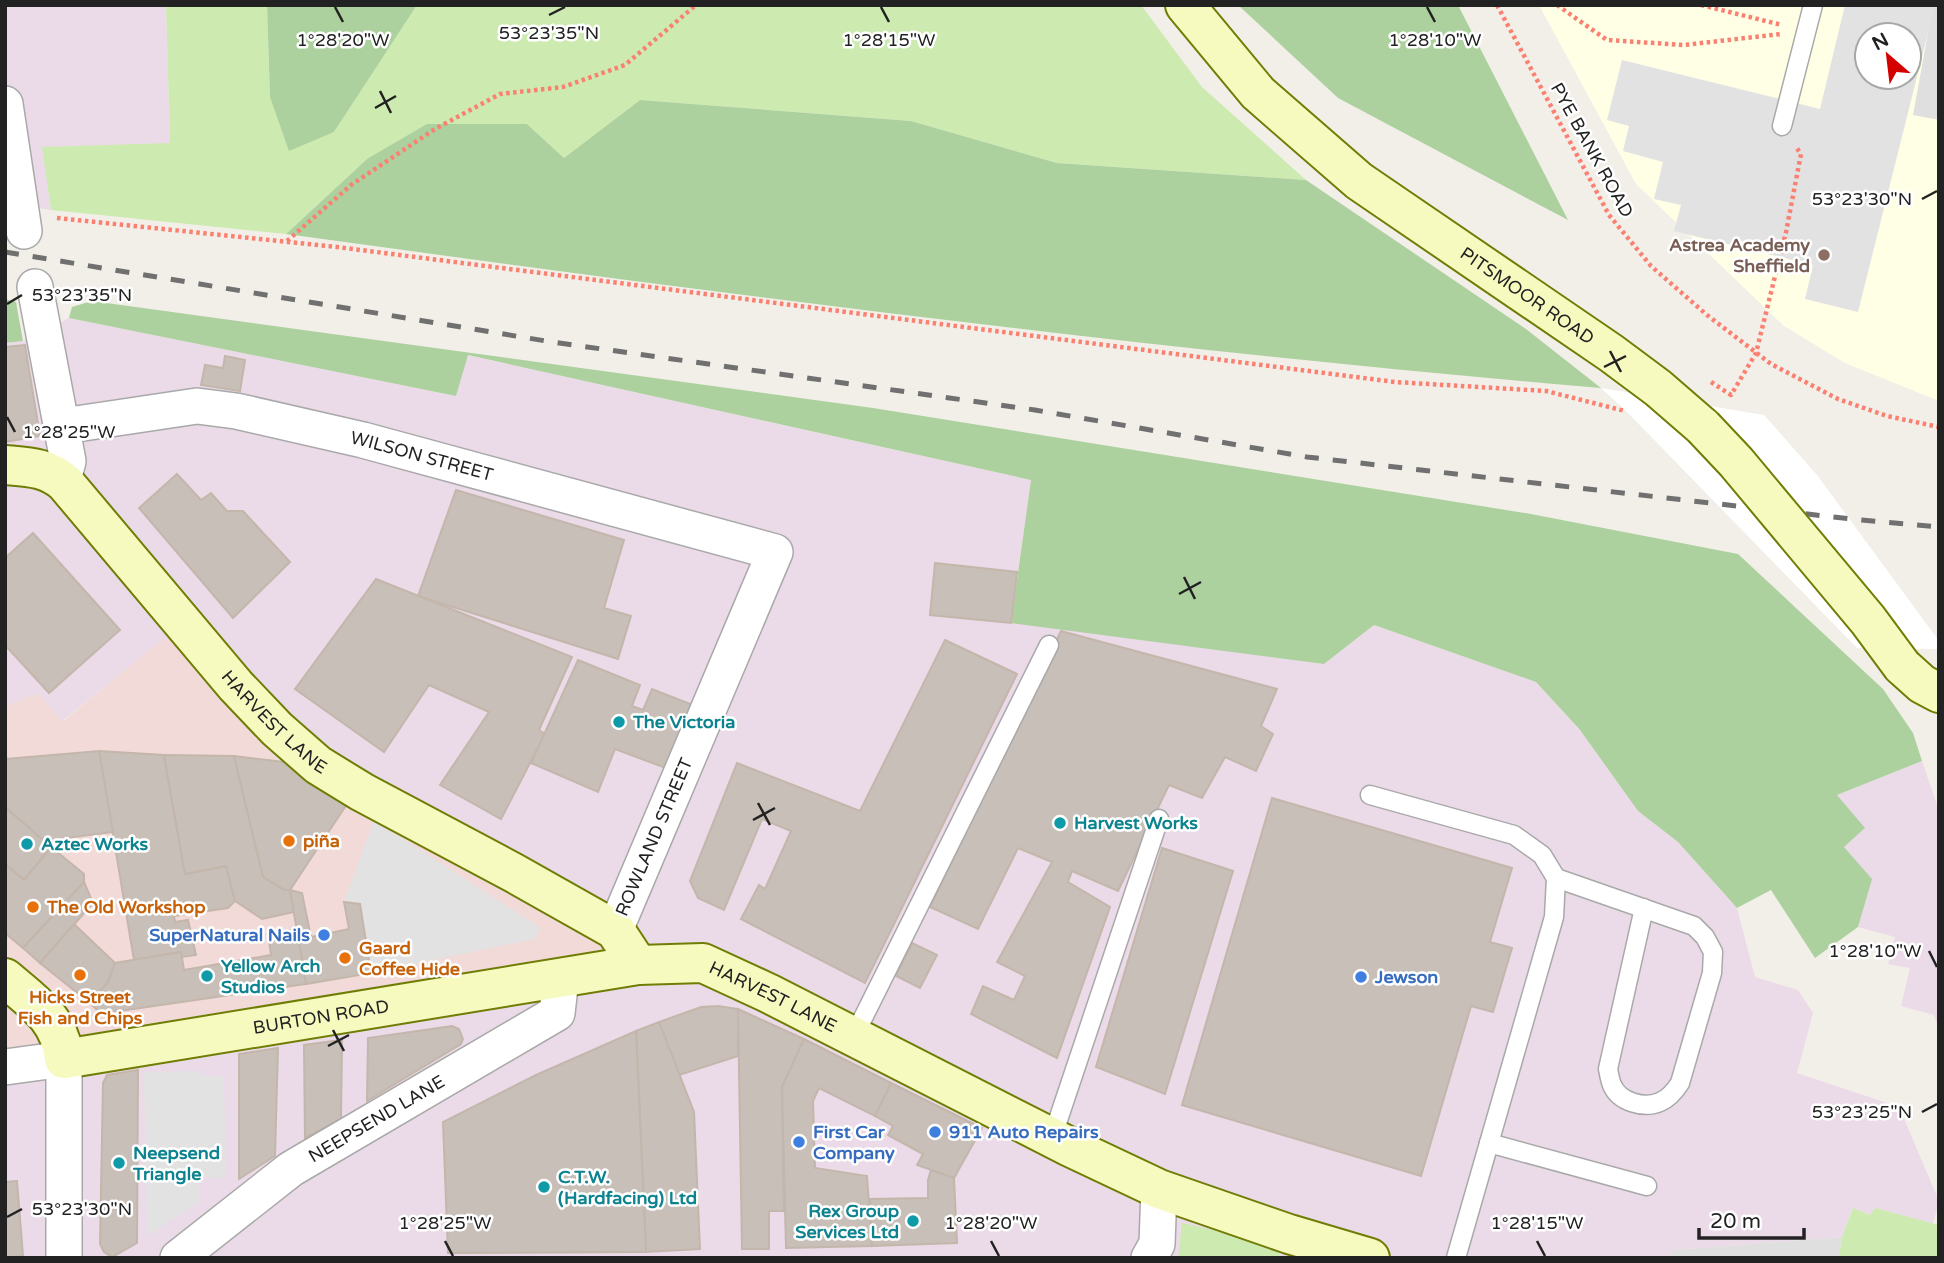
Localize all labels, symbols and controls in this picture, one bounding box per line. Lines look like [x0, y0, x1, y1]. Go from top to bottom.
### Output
north arrow [1853, 21, 1923, 91]
text: 53°23'35"N [499, 22, 599, 44]
text: 1°28'20"W [297, 29, 389, 51]
text: 1°28'15"W [843, 29, 935, 51]
text: 1°28'10"W [1389, 29, 1481, 51]
text: N [1869, 29, 1892, 55]
street label: PYE BANK ROAD [1546, 79, 1638, 221]
text: 53°23'30"N [1812, 188, 1912, 210]
place label: Astrea Academy Sheffield [1669, 234, 1810, 277]
street label: PITSMOOR ROAD [1456, 242, 1599, 349]
marker: Astrea Academy Sheffield [1816, 247, 1832, 263]
text: 53°23'35"N [32, 284, 132, 306]
text: 1°28'25"W [23, 421, 115, 443]
street label: WILSON STREET [348, 427, 496, 486]
street label: HARVEST LANE [217, 666, 331, 779]
place label: The Victoria [632, 711, 735, 733]
marker: The Victoria [611, 714, 627, 730]
street label: ROWLAND STREET [611, 755, 697, 919]
place label: Harvest Works [1074, 812, 1198, 834]
marker: Harvest Works [1052, 815, 1068, 831]
place label: piña [303, 830, 340, 852]
place label: Aztec Works [41, 833, 149, 855]
marker: piña [281, 833, 297, 849]
marker: Aztec Works [19, 836, 35, 852]
place label: The Old Workshop [46, 896, 206, 918]
marker: The Old Workshop [25, 899, 41, 915]
place label: SuperNatural Nails [149, 924, 310, 946]
marker: SuperNatural Nails [316, 927, 332, 943]
place label: Gaard Coffee Hide [359, 937, 460, 980]
text: 1°28'10"W [1829, 940, 1921, 962]
marker: Gaard Coffee Hide [337, 950, 353, 966]
place label: Yellow Arch Studios [221, 955, 321, 998]
street label: HARVEST LANE [706, 956, 841, 1037]
place label: Jewson [1374, 966, 1438, 988]
marker: Hicks Street Fish and Chips [72, 967, 88, 983]
marker: Yellow Arch Studios [199, 968, 215, 984]
marker: Jewson [1353, 969, 1369, 985]
place label: Hicks Street Fish and Chips [18, 986, 143, 1029]
street label: BURTON ROAD [251, 995, 391, 1039]
street label: NEEPSEND LANE [304, 1070, 449, 1167]
text: 53°23'25"N [1812, 1101, 1912, 1123]
place label: First Car Company [813, 1121, 895, 1164]
place label: 911 Auto Repairs [949, 1121, 1099, 1143]
marker: 911 Auto Repairs [927, 1124, 943, 1140]
marker: First Car Company [791, 1134, 807, 1150]
place label: Neepsend Triangle [132, 1142, 220, 1185]
marker: Neepsend Triangle [111, 1155, 127, 1171]
place label: C.T.W. (Hardfacing) Ltd [558, 1166, 697, 1209]
marker: C.T.W. (Hardfacing) Ltd [536, 1179, 552, 1195]
scale bar [1699, 1196, 1804, 1240]
text: 53°23'30"N [32, 1198, 132, 1220]
place label: Rex Group Services Ltd [795, 1200, 899, 1243]
text: 20 m [1710, 1209, 1761, 1234]
text: 1°28'25"W [399, 1212, 491, 1234]
text: 1°28'20"W [945, 1212, 1037, 1234]
text: 1°28'15"W [1491, 1212, 1583, 1234]
marker: Rex Group Services Ltd [905, 1213, 921, 1229]

